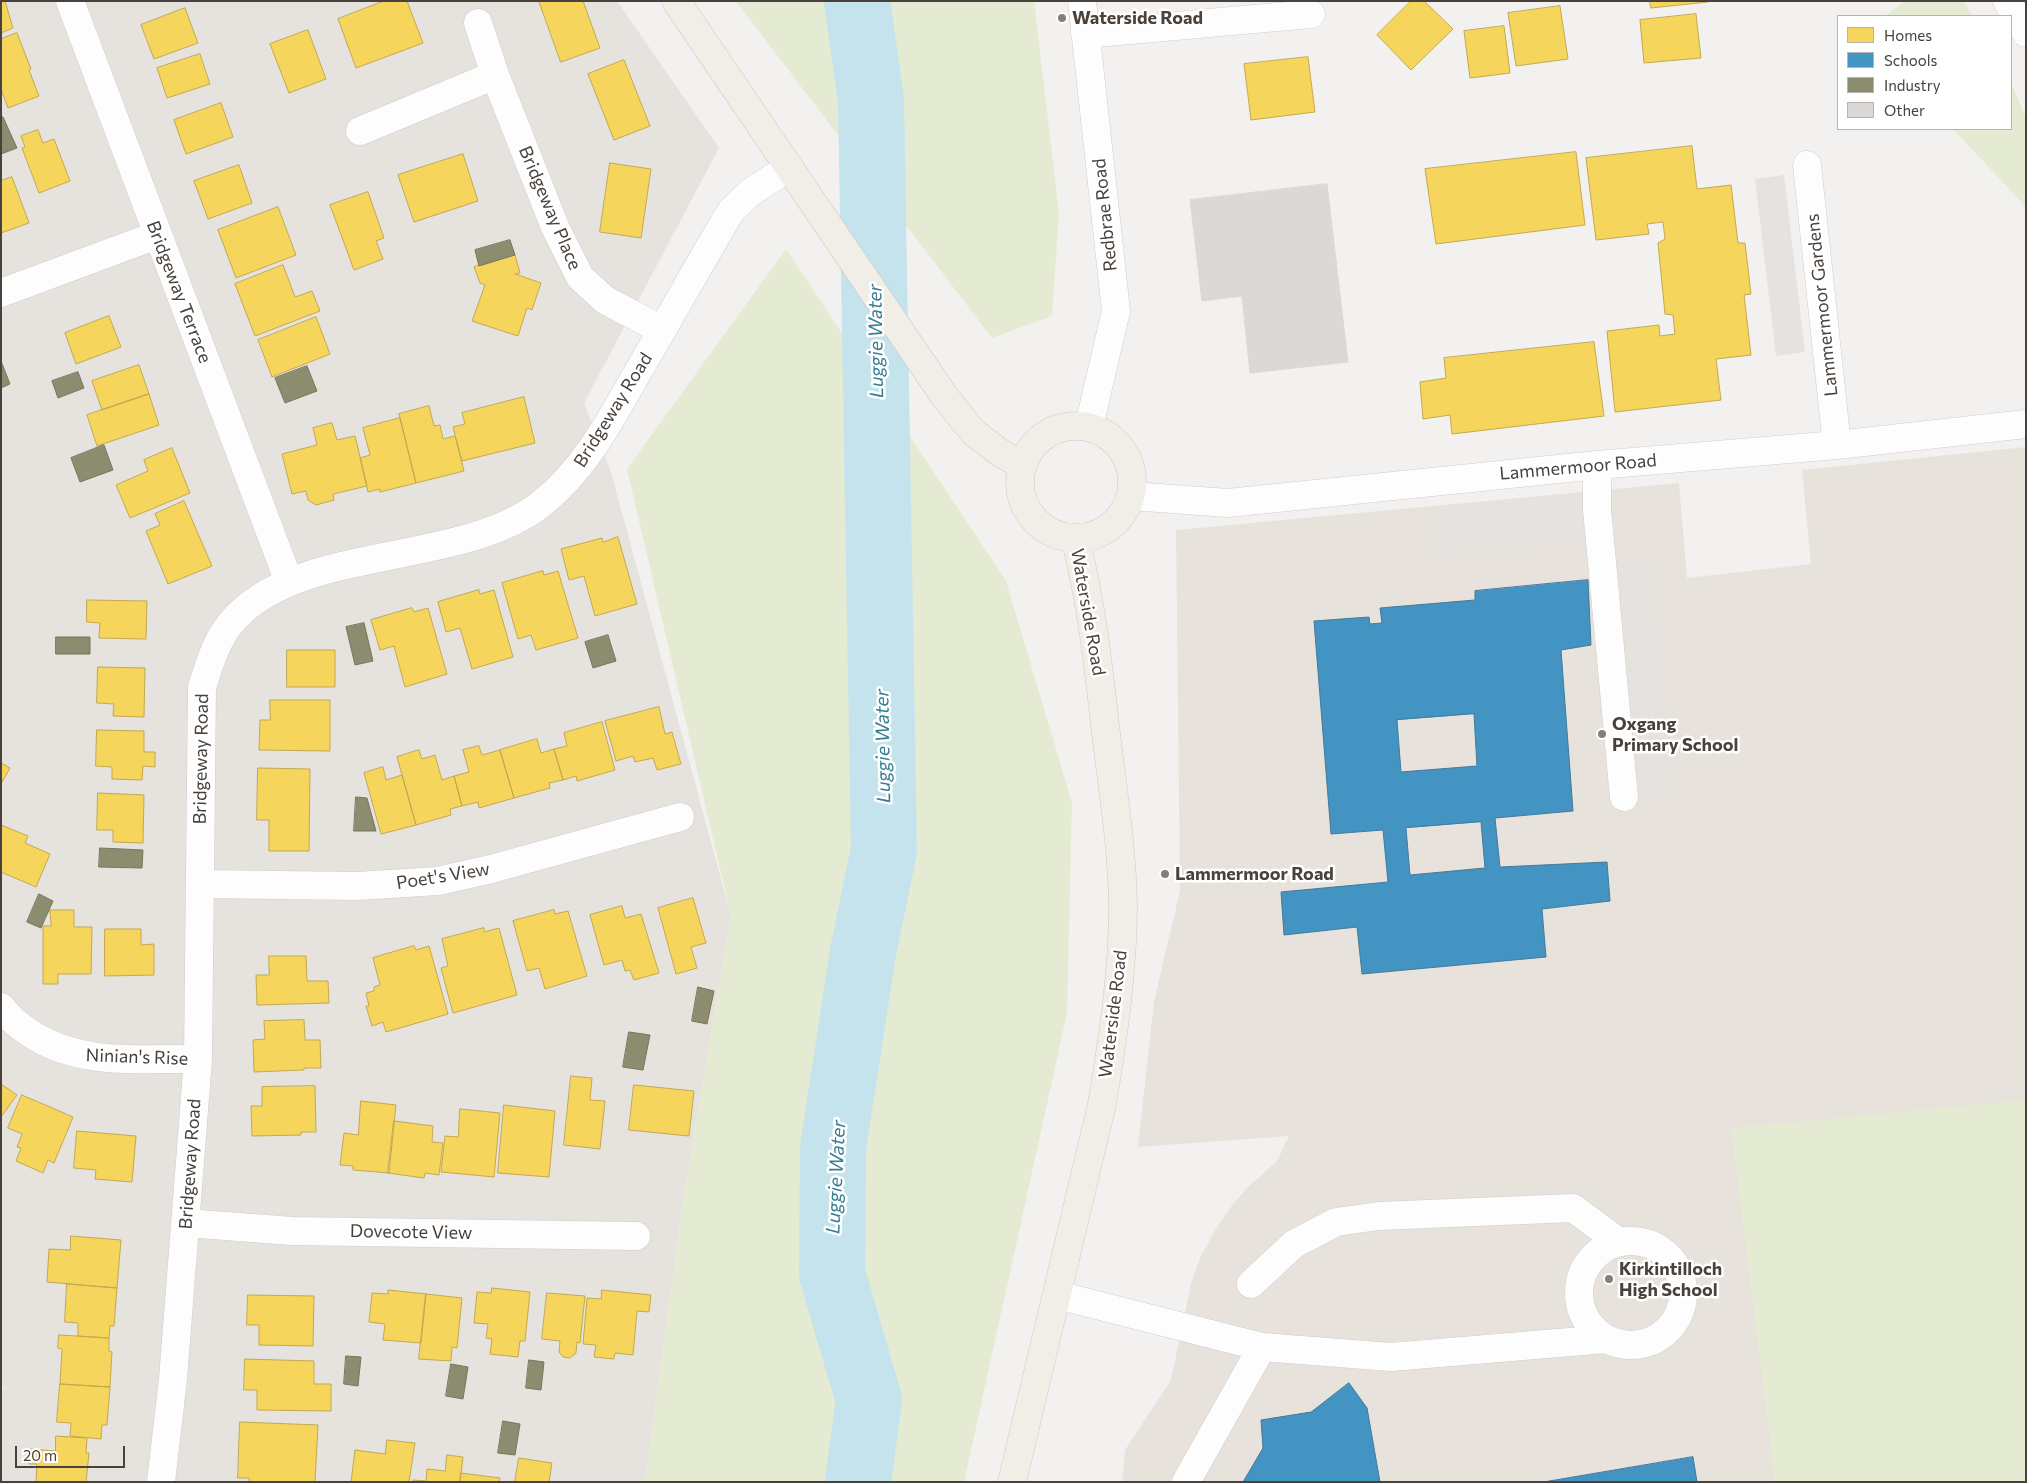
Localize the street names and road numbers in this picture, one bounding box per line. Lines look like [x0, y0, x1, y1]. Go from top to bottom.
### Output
street label: Bridgeway Place [514, 143, 586, 273]
street label: Redbrae Road [1088, 157, 1122, 273]
street label: Lammermoor Gardens [1802, 213, 1842, 397]
street label: Bridgeway Terrace [142, 218, 216, 366]
street label: Bridgeway Road [569, 349, 657, 471]
street label: Lammermoor Road [1499, 449, 1657, 485]
street label: Waterside Road [1066, 547, 1110, 677]
street label: Bridgeway Road [189, 693, 213, 825]
street label: Poet's View [395, 858, 491, 894]
street label: Waterside Road [1094, 949, 1132, 1079]
street label: Ninian's Rise [85, 1044, 189, 1070]
street label: Bridgeway Road [175, 1098, 205, 1230]
street label: Dovecote View [350, 1220, 472, 1244]

